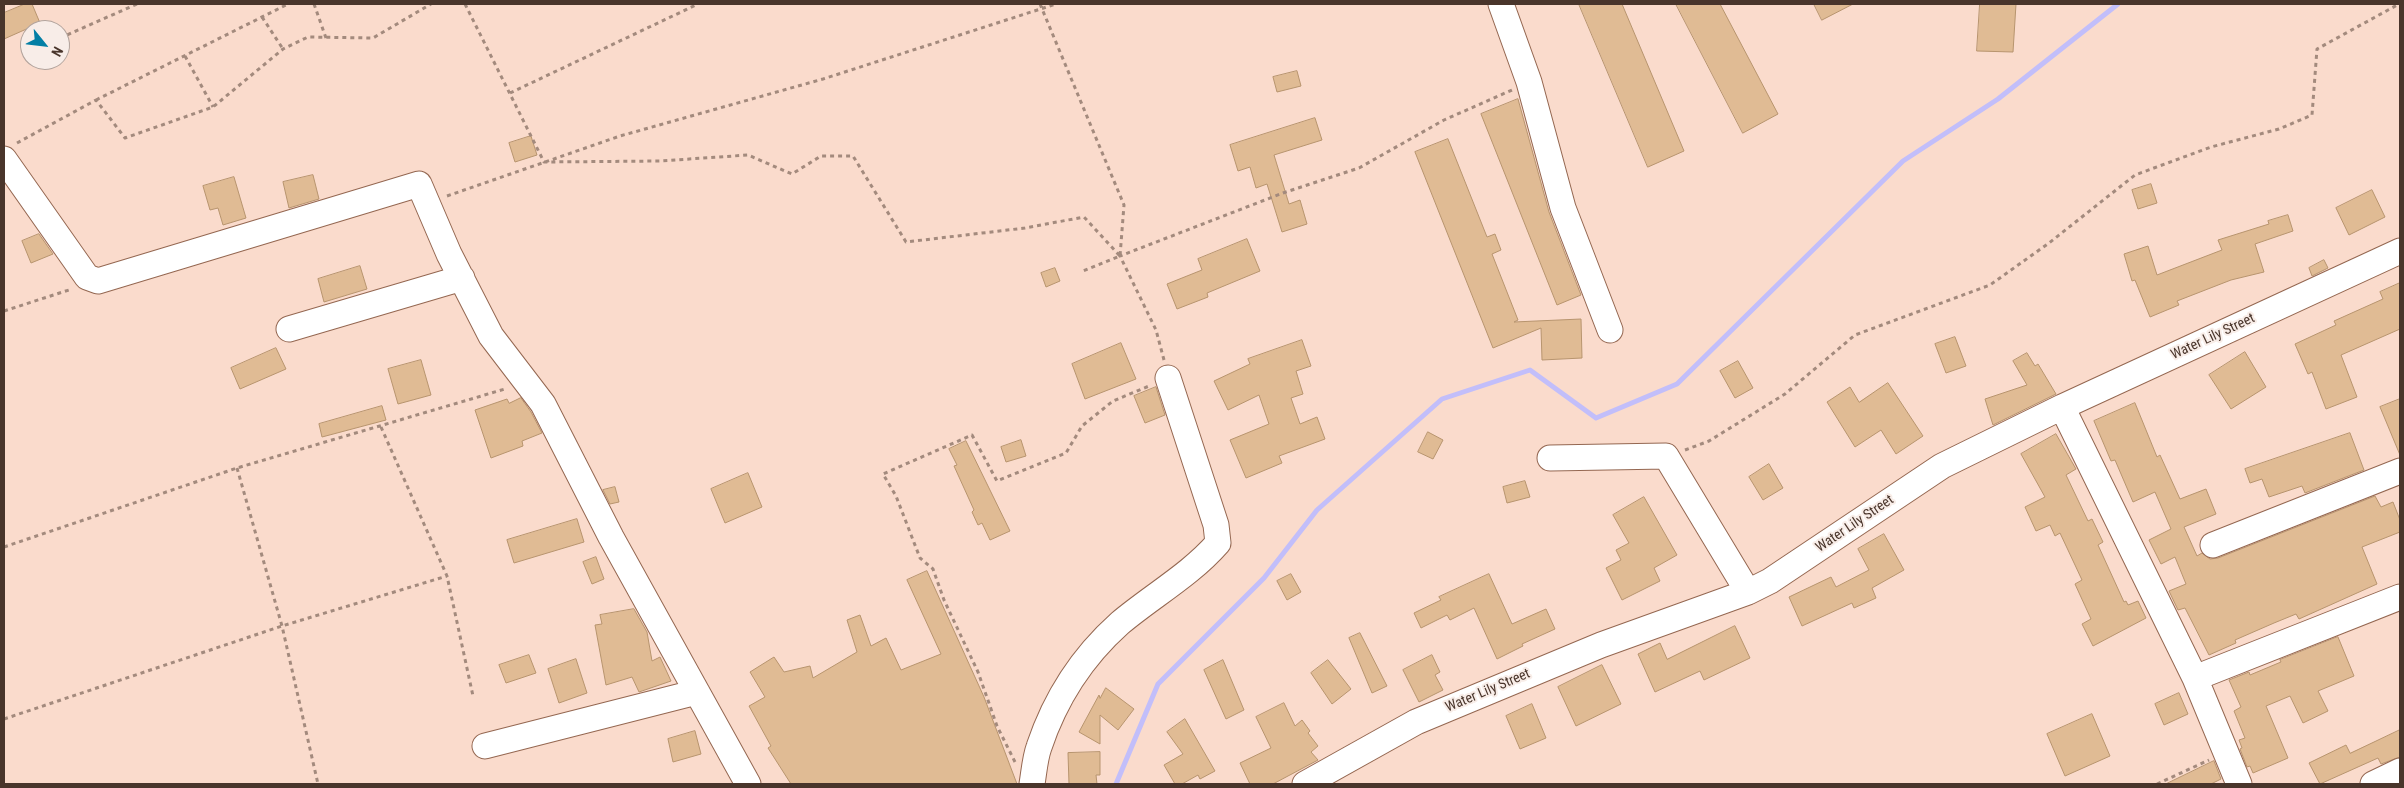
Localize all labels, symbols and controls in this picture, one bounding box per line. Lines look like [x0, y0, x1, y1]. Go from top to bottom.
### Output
north arrow [20, 20, 70, 70]
text: N [48, 44, 66, 59]
street label: Water Lily Street [2169, 310, 2257, 364]
street label: Water Lily Street [1813, 492, 1897, 556]
street label: Water Lily Street [1443, 666, 1533, 716]

